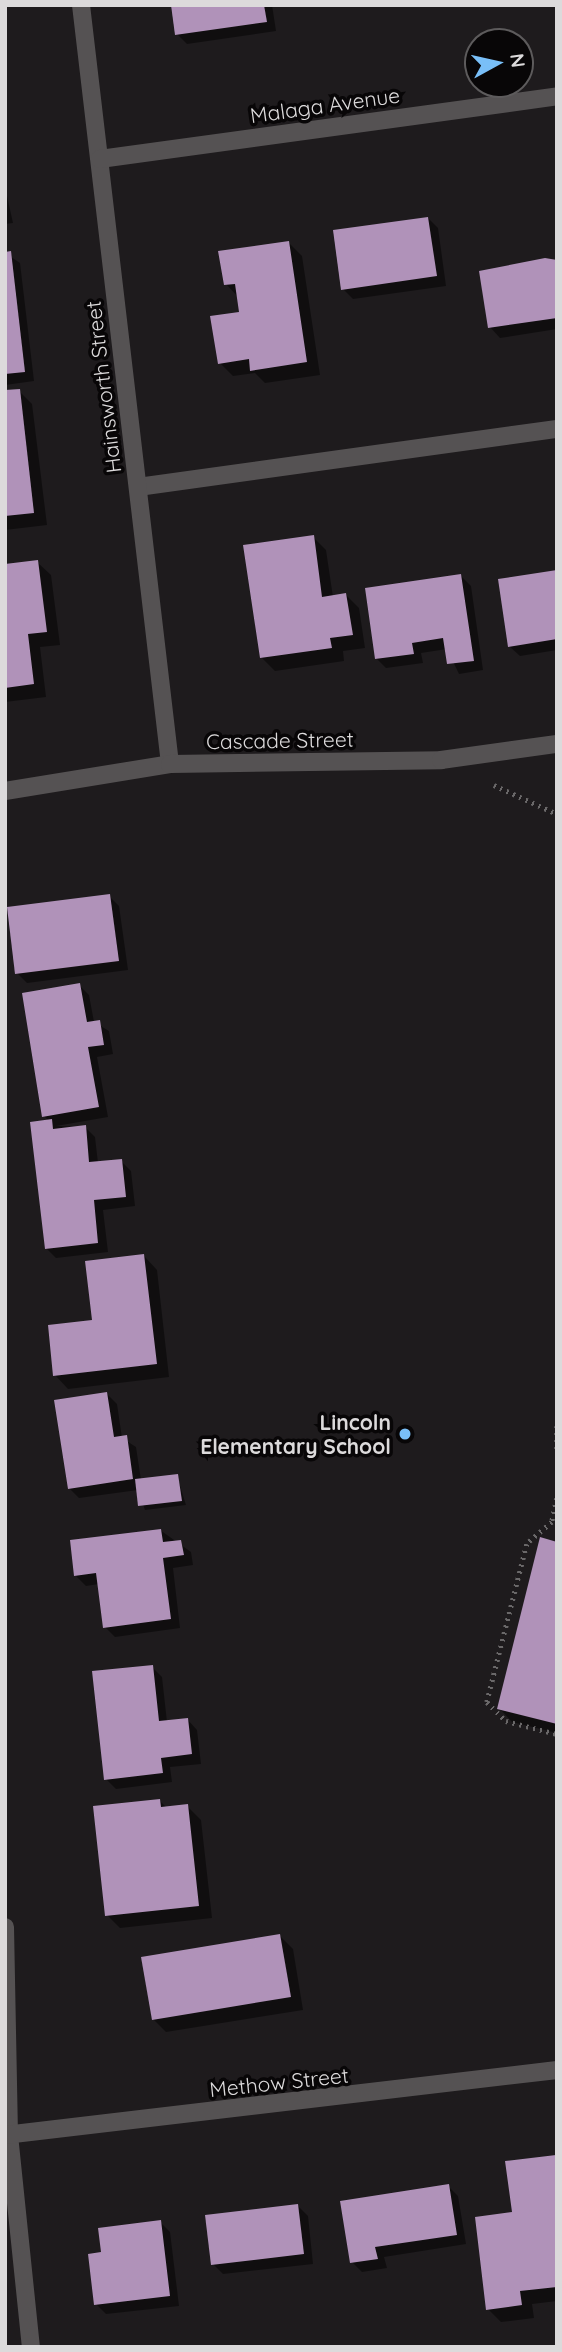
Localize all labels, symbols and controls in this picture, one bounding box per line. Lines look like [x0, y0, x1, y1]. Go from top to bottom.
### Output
north arrow [464, 28, 534, 98]
text: N [505, 52, 531, 69]
street label: Malaga Avenue [249, 82, 401, 128]
street label: Hainsworth Street [80, 300, 126, 474]
street label: Cascade Street [206, 726, 354, 754]
place label: Lincoln Elementary School [200, 1409, 391, 1459]
marker: Lincoln Elementary School [397, 1426, 413, 1442]
street label: Methow Street [208, 2062, 350, 2102]

